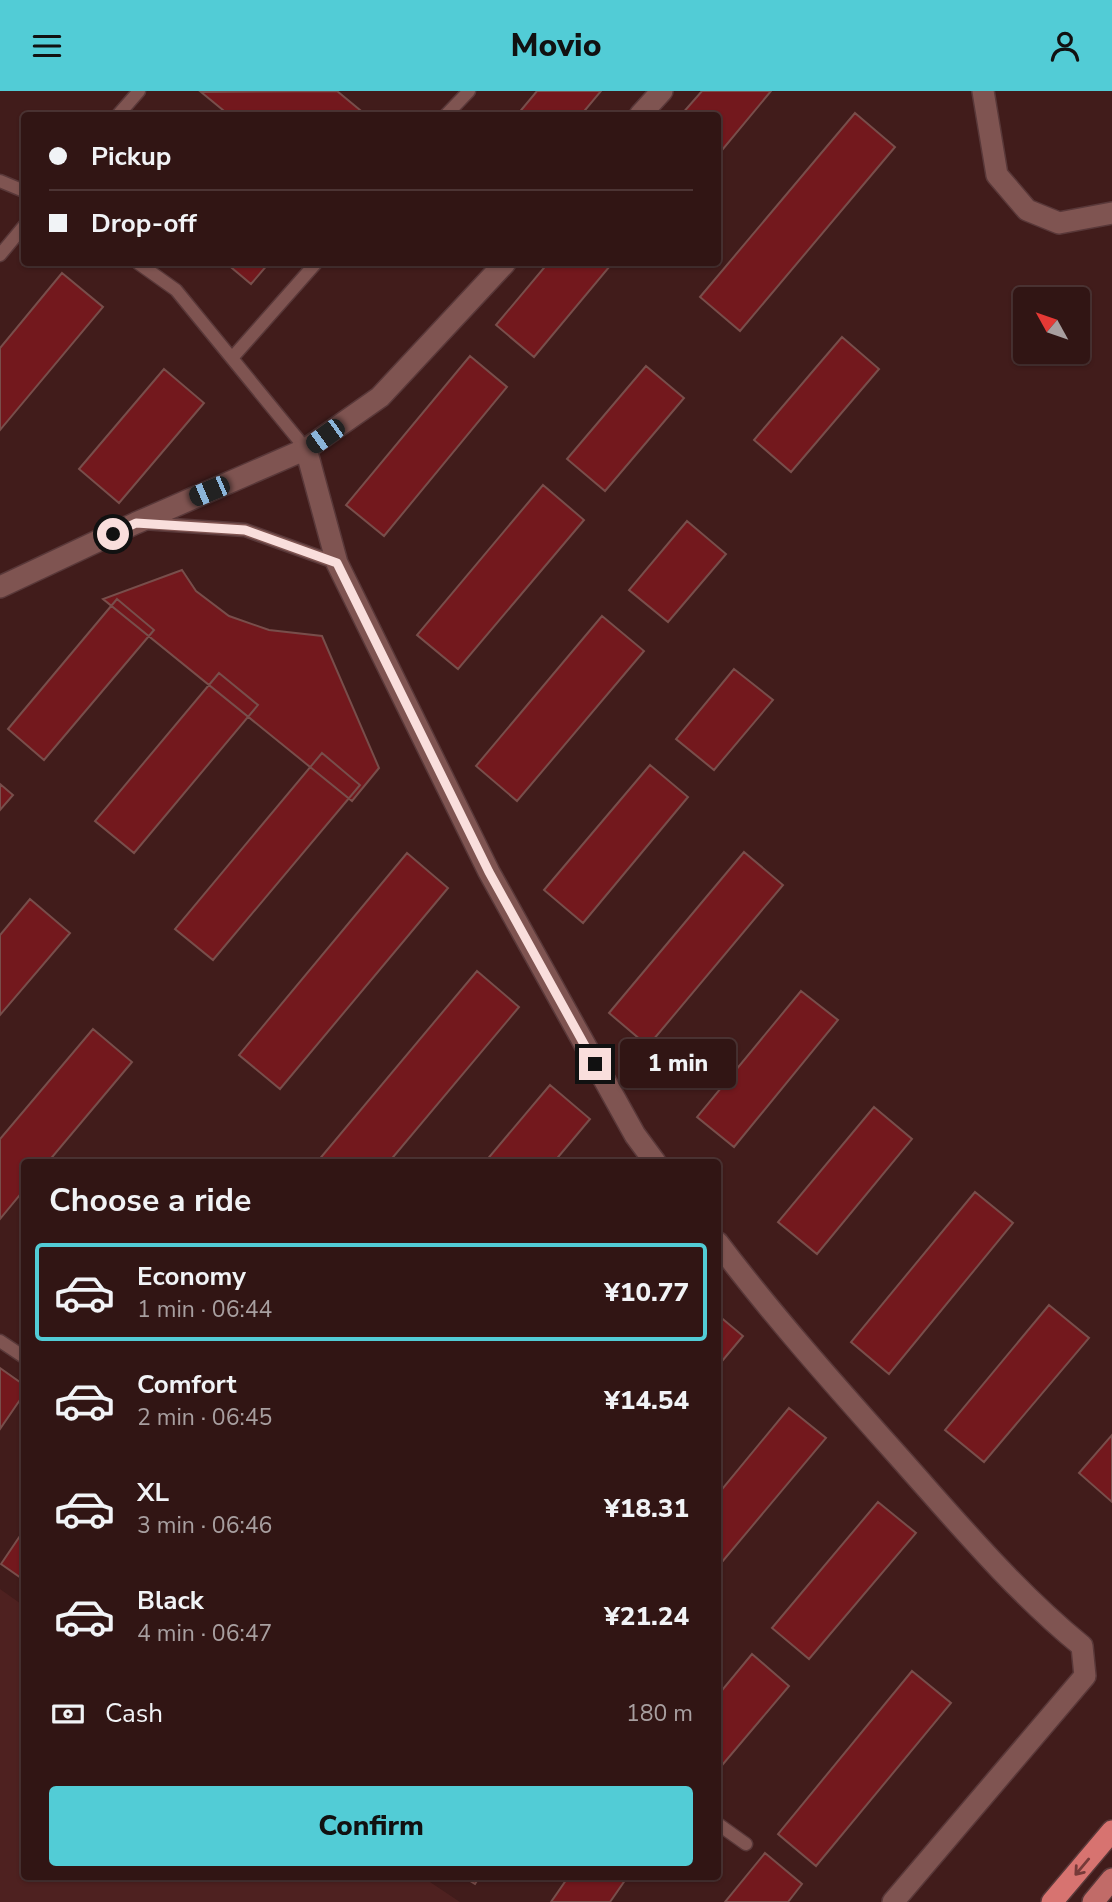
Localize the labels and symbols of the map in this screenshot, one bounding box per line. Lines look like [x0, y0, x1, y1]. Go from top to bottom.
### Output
north arrow [1013, 287, 1090, 364]
car [302, 415, 349, 457]
car [186, 473, 233, 509]
route start [97, 518, 129, 550]
callout: 1 min [620, 1039, 735, 1089]
route end [579, 1048, 611, 1080]
one-way arrow [1074, 1857, 1090, 1875]

